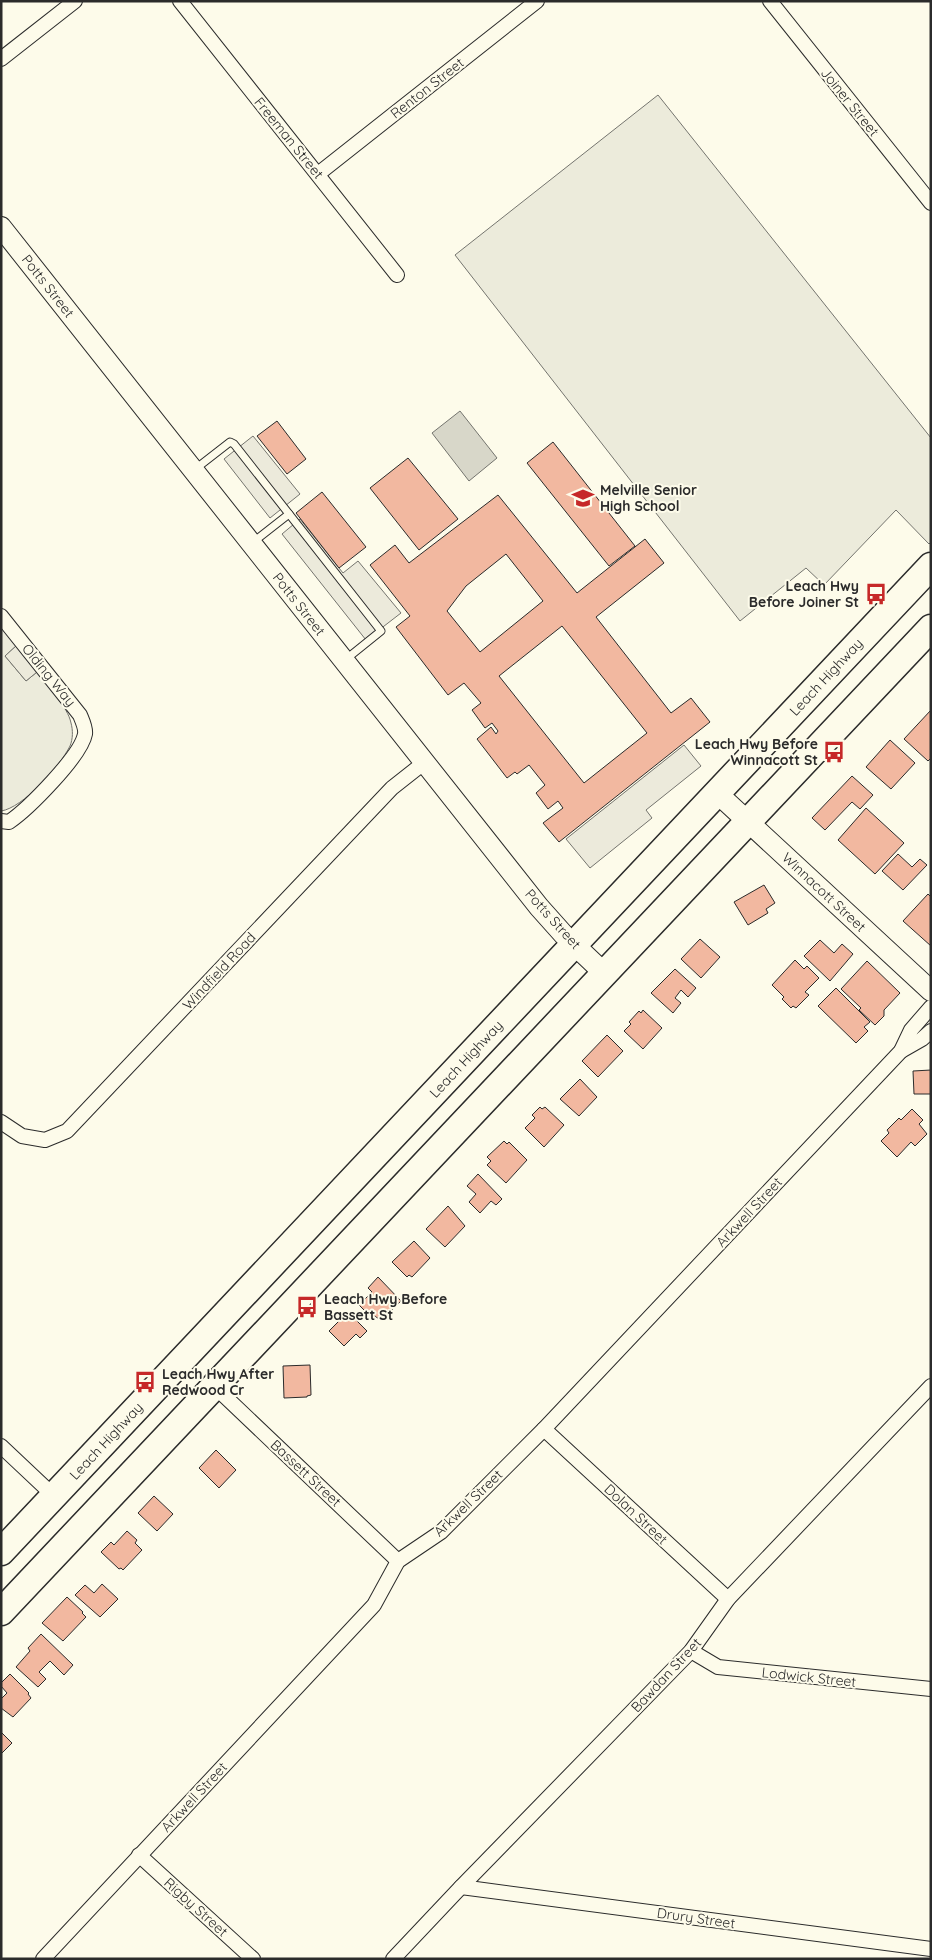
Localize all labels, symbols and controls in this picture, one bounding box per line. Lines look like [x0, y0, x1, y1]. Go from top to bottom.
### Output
street label: Renton Street [387, 53, 468, 122]
street label: Joiner Street [817, 64, 883, 140]
street label: Freeman Street [250, 93, 328, 183]
street label: Potts Street [18, 251, 78, 321]
place label: Melville Senior High School [600, 481, 697, 515]
school or university icon: Melville Senior High School [570, 485, 596, 511]
street label: Potts Street [269, 569, 329, 639]
place label: Leach Hwy Before Joiner St [749, 577, 859, 611]
bus stop icon: Leach Hwy Before Joiner St [863, 581, 889, 607]
street label: Leach Highway [785, 634, 867, 720]
street label: Olding Way [18, 640, 80, 710]
place label: Leach Hwy Before Winnacott St [695, 735, 818, 769]
bus stop icon: Leach Hwy Before Winnacott St [821, 739, 847, 765]
street label: Winnacott Street [778, 848, 870, 936]
street label: Potts Street [521, 885, 585, 953]
street label: Windfield Road [179, 929, 259, 1013]
street label: Leach Highway [425, 1016, 507, 1102]
street label: Arkwell Street [712, 1173, 786, 1251]
place label: Leach Hwy Before Bassett St [324, 1290, 447, 1324]
bus stop icon: Leach Hwy Before Bassett St [294, 1294, 320, 1320]
place label: Leach Hwy After Redwood Cr [162, 1365, 274, 1399]
bus stop icon: Leach Hwy After Redwood Cr [132, 1369, 158, 1395]
street label: Leach Highway [65, 1398, 147, 1484]
street label: Bassett Street [267, 1436, 345, 1511]
street label: Arkwell Street [430, 1465, 506, 1540]
street label: Dolan Street [600, 1480, 672, 1548]
street label: Bawdan Street [627, 1634, 705, 1716]
street label: Lodwick Street [761, 1663, 857, 1691]
street label: Arkwell Street [157, 1758, 231, 1836]
street label: Rigby Street [160, 1874, 232, 1940]
street label: Drury Street [656, 1904, 737, 1932]

